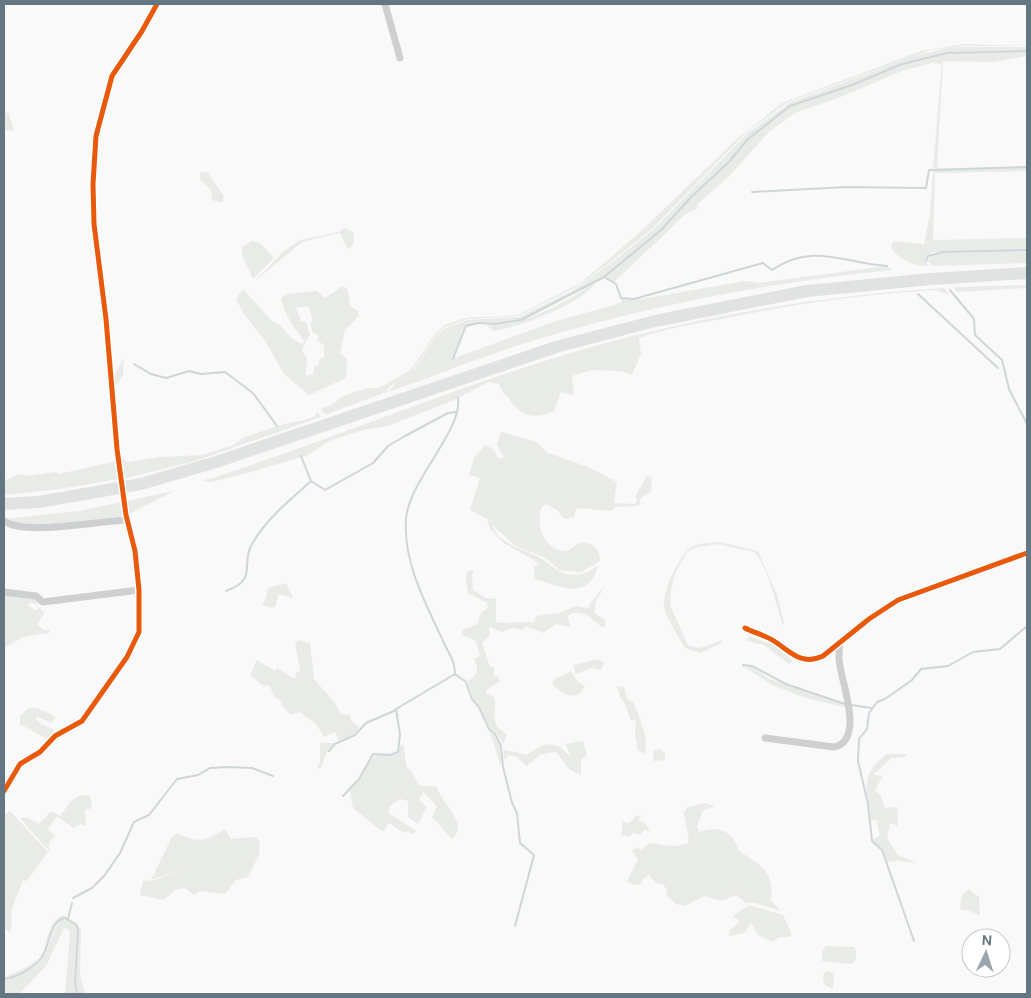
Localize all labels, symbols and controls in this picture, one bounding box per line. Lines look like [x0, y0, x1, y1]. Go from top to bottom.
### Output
north arrow [961, 928, 1011, 978]
text: N [981, 931, 993, 949]

